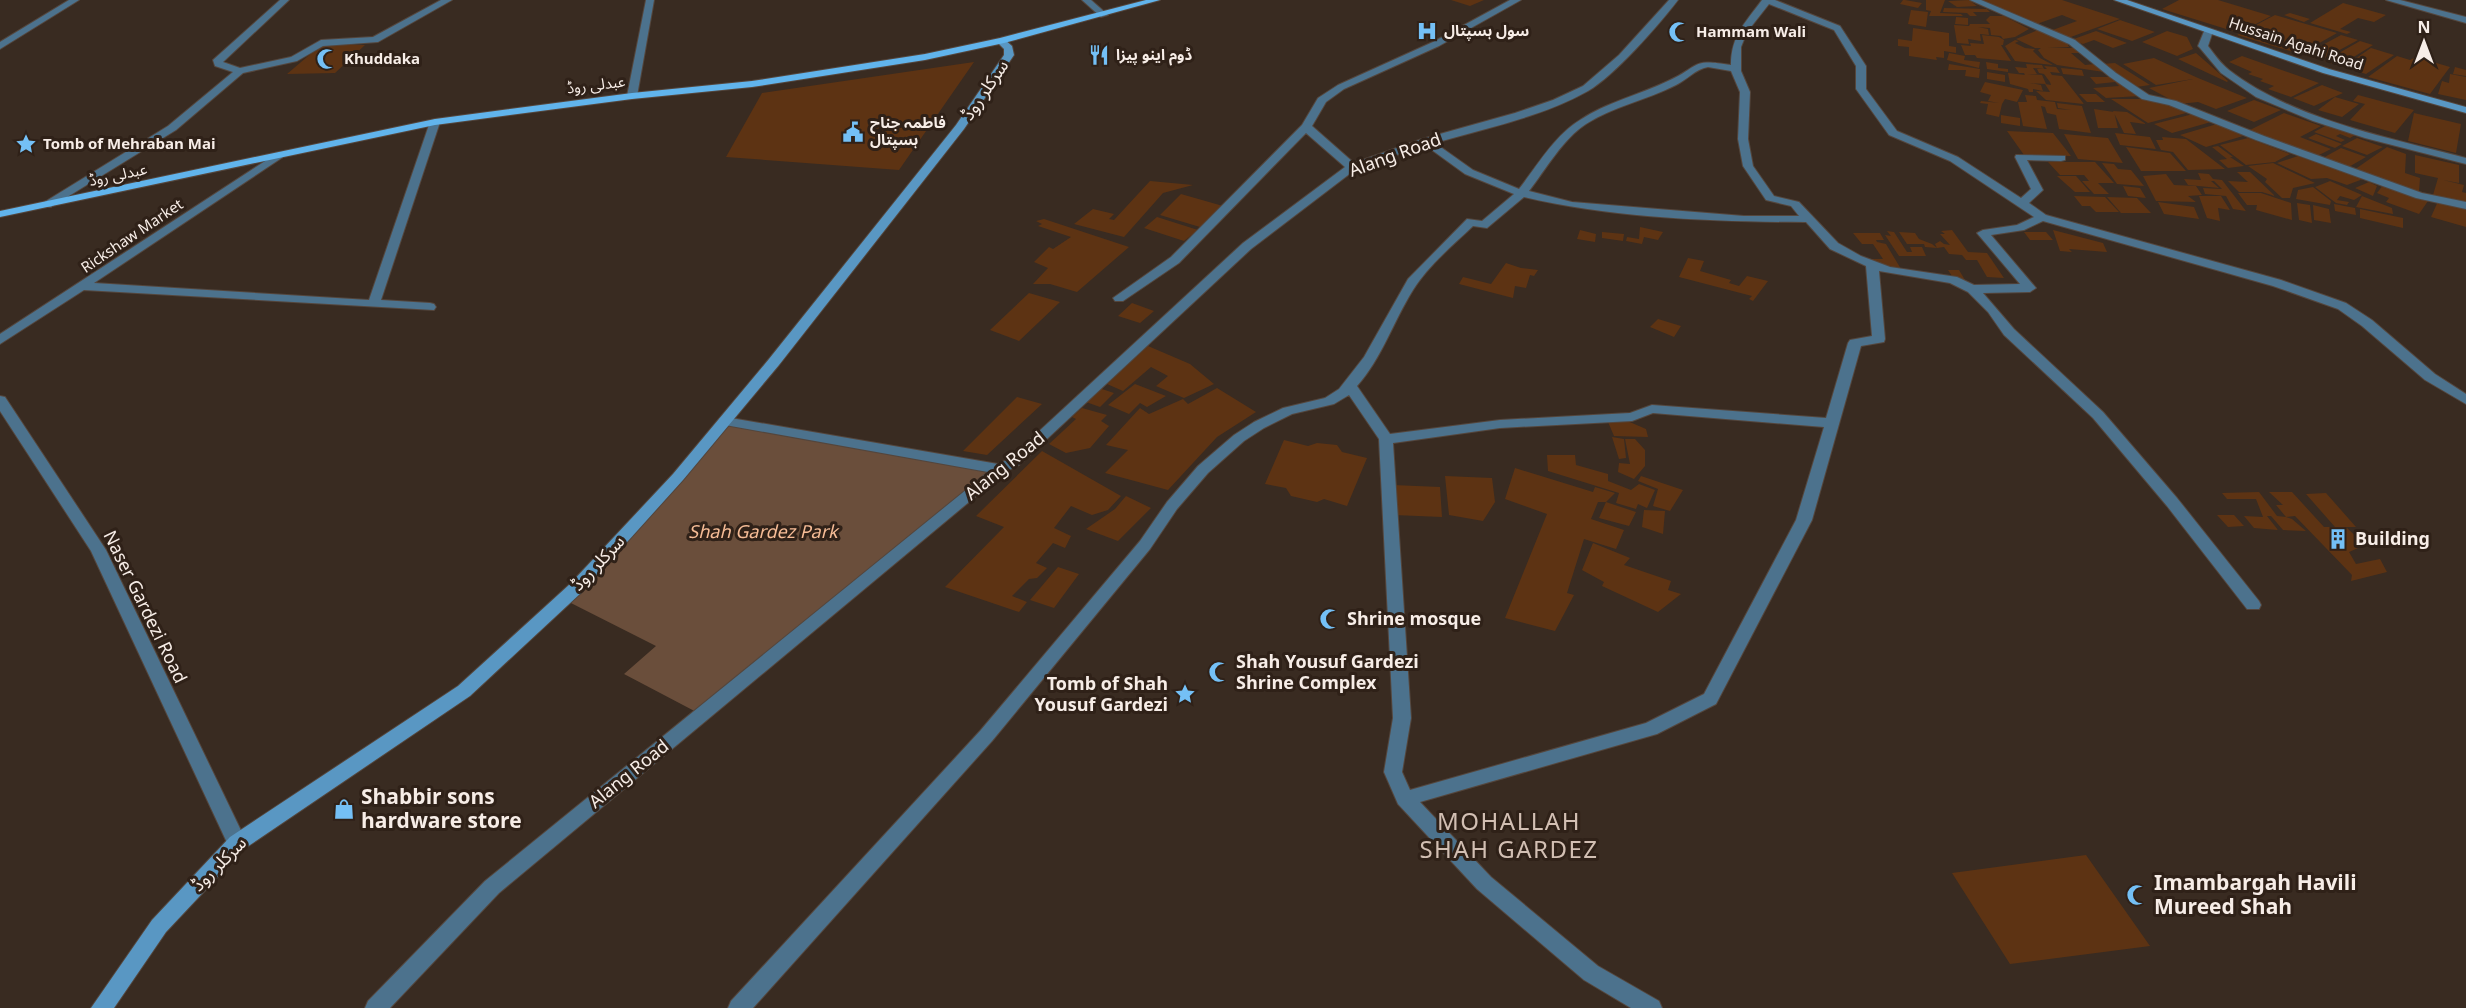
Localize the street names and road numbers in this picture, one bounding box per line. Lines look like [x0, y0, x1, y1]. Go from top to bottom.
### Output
street label: Hussain Agahi Road [2224, 7, 2368, 81]
street label: سرکلر روڈ [950, 51, 1020, 129]
street label: عبدلی روڈ [565, 65, 628, 104]
street label: Alang Road [1343, 121, 1447, 189]
street label: عبدلی روڈ [86, 153, 151, 197]
street label: Rickshaw Market [74, 189, 191, 283]
street label: Alang Road [956, 421, 1054, 511]
street label: Naser Gardezi Road [91, 524, 199, 690]
street label: سرکلر روڈ [561, 525, 635, 601]
street label: Alang Road [580, 729, 678, 819]
street label: سرکلر روڈ [181, 826, 257, 902]

